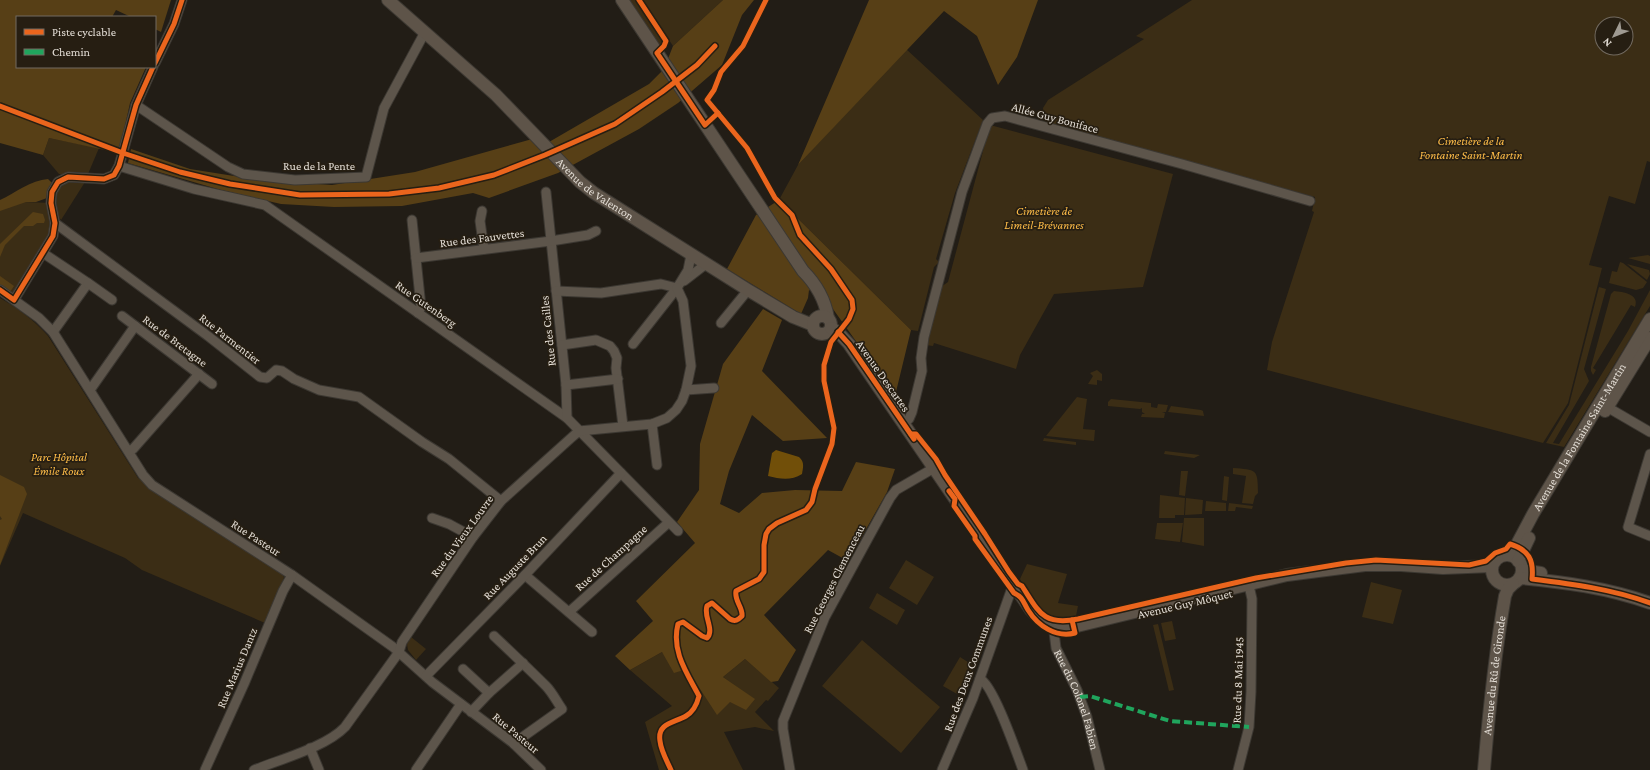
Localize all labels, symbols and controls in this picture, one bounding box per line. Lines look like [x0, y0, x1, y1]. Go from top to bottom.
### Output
legend [16, 16, 156, 68]
north arrow [1594, 16, 1634, 56]
text: Piste cyclable [52, 25, 116, 39]
text: N [1599, 36, 1614, 50]
text: Chemin [52, 45, 91, 59]
street label: Allée Guy Boniface [1010, 100, 1100, 136]
park label: Cimetière de la Fontaine Saint-Martin [1419, 134, 1523, 162]
street label: Avenue de Valenton [553, 155, 637, 224]
street label: Rue de la Pente [283, 159, 355, 173]
park label: Cimetière de Limeil-Brévannes [1004, 204, 1084, 232]
street label: Rue des Fauvettes [439, 226, 525, 250]
street label: Rue Gutenberg [393, 278, 459, 330]
street label: Rue des Cailles [537, 295, 559, 367]
street label: Rue Parmentier [197, 311, 264, 368]
street label: Rue de Bretagne [140, 312, 210, 370]
street label: Avenue Descartes [853, 337, 913, 415]
street label: Avenue de la Fontaine Saint-Martin [1530, 360, 1629, 513]
park label: Parc Hôpital Émile Roux [31, 450, 88, 478]
street label: Rue du Vieux Louvre [428, 492, 496, 580]
street label: Rue Pasteur [229, 517, 284, 560]
street label: Rue de Champagne [572, 522, 650, 594]
street label: Rue Georges Clemenceau [800, 522, 868, 636]
street label: Rue Auguste Brun [480, 531, 550, 603]
street label: Avenue Guy Môquet [1136, 586, 1235, 622]
street label: Rue des Deux Communes [941, 614, 995, 733]
street label: Avenue du Rû de Gironde [1480, 615, 1509, 736]
street label: Rue Marius Dantz [214, 626, 260, 710]
street label: Rue du 8 Mai 1945 [1229, 636, 1247, 724]
street label: Rue du Colonel Fabien [1051, 647, 1102, 752]
street label: Rue Pasteur [490, 710, 543, 757]

